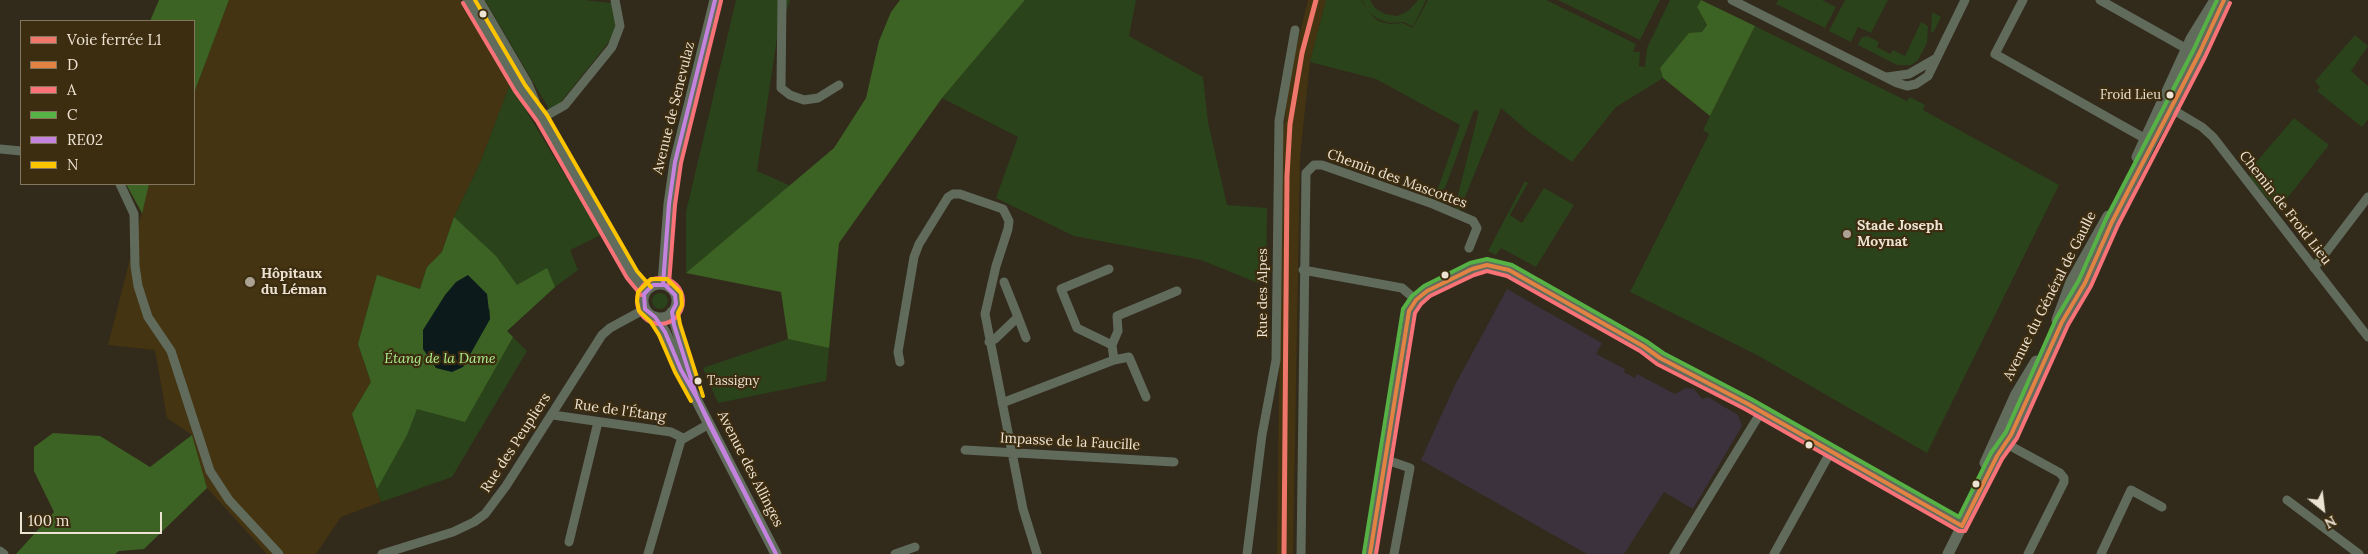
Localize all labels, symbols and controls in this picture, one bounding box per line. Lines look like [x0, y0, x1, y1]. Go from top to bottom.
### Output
unlabelled marker [478, 9, 488, 19]
legend [20, 20, 195, 185]
text: Voie ferrée L1 [67, 30, 162, 49]
street label: Avenue de Senevulaz [649, 40, 699, 176]
text: D [67, 55, 78, 74]
text: A [67, 80, 76, 99]
place label: Froid Lieu [2100, 87, 2161, 103]
marker: Froid Lieu [2165, 90, 2175, 100]
text: C [67, 105, 78, 124]
text: RE02 [67, 130, 103, 149]
street label: Chemin des Mascottes [1325, 146, 1469, 212]
street label: Chemin de Froid Lieu [2235, 148, 2335, 268]
text: N [67, 155, 78, 174]
street label: Avenue du Général de Gaulle [2000, 209, 2100, 383]
place label: Stade Joseph Moynat [1857, 218, 1943, 250]
marker: Stade Joseph Moynat [1841, 228, 1853, 240]
street label: Rue des Alpes [1255, 248, 1271, 338]
place label: Hôpitaux du Léman [261, 266, 327, 298]
unlabelled marker [1440, 270, 1450, 280]
marker: Hôpitaux du Léman [243, 275, 257, 289]
park label: Étang de la Dame [384, 351, 496, 367]
place label: Tassigny [707, 373, 759, 389]
marker: Tassigny [693, 376, 703, 386]
street label: Rue des Peupliers [478, 390, 554, 496]
street label: Rue de l'Étang [573, 396, 667, 426]
street label: Avenue des Allinges [713, 408, 787, 530]
street label: Impasse de la Faucille [999, 430, 1141, 454]
unlabelled marker [1804, 440, 1814, 450]
unlabelled marker [1971, 479, 1981, 489]
north arrow [2298, 484, 2348, 534]
scale bar [22, 502, 165, 534]
text: 100 m [28, 511, 69, 530]
text: N [2321, 512, 2339, 533]

